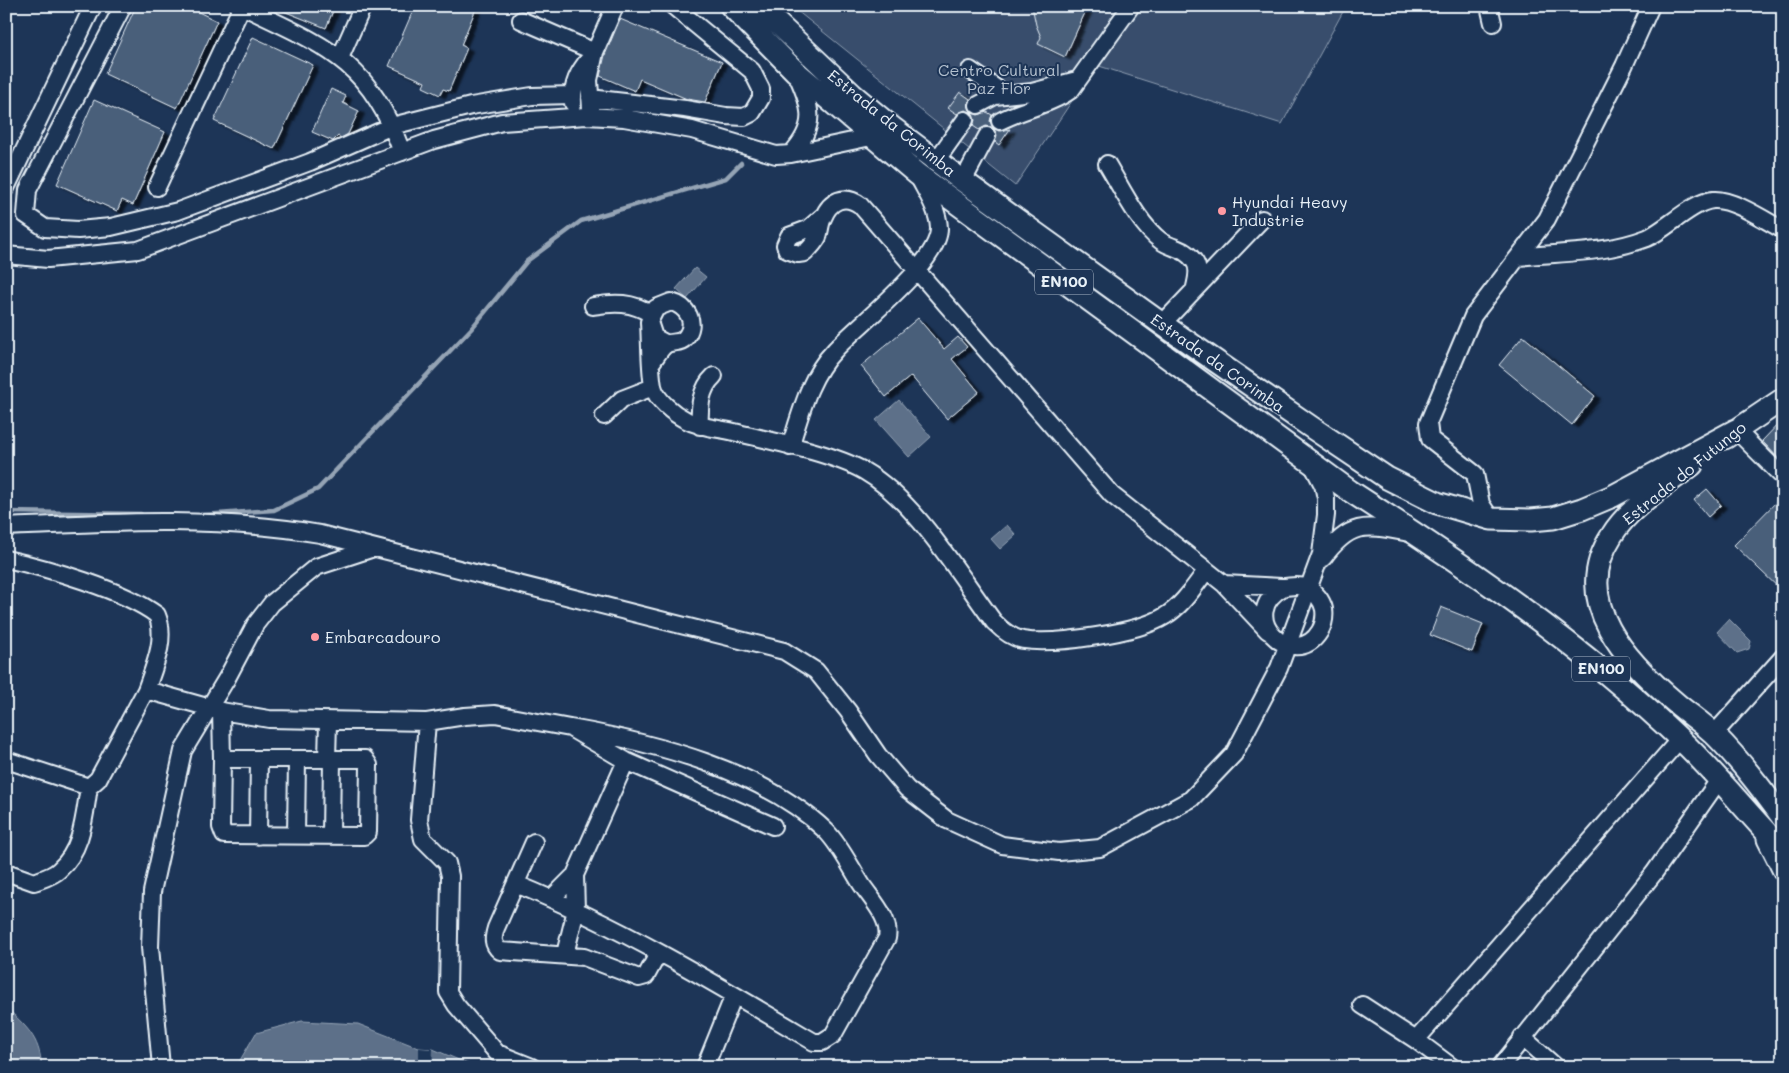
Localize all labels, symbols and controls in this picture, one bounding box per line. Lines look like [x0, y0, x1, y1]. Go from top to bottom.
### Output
park label: Centro Cultural Paz Flor [938, 59, 1060, 98]
street label: Estrada da Corimba [824, 64, 961, 181]
place label: Hyundai Heavy Industrie [1232, 191, 1348, 230]
marker: Hyundai Heavy Industrie [1216, 205, 1228, 217]
road number: EN100 [1035, 270, 1093, 294]
street label: Estrada da Corimba [1147, 308, 1290, 417]
street label: Estrada do Futungo [1618, 416, 1750, 529]
place label: Embarcadouro [325, 626, 440, 647]
marker: Embarcadouro [309, 631, 321, 643]
road number: EN100 [1572, 656, 1630, 682]

